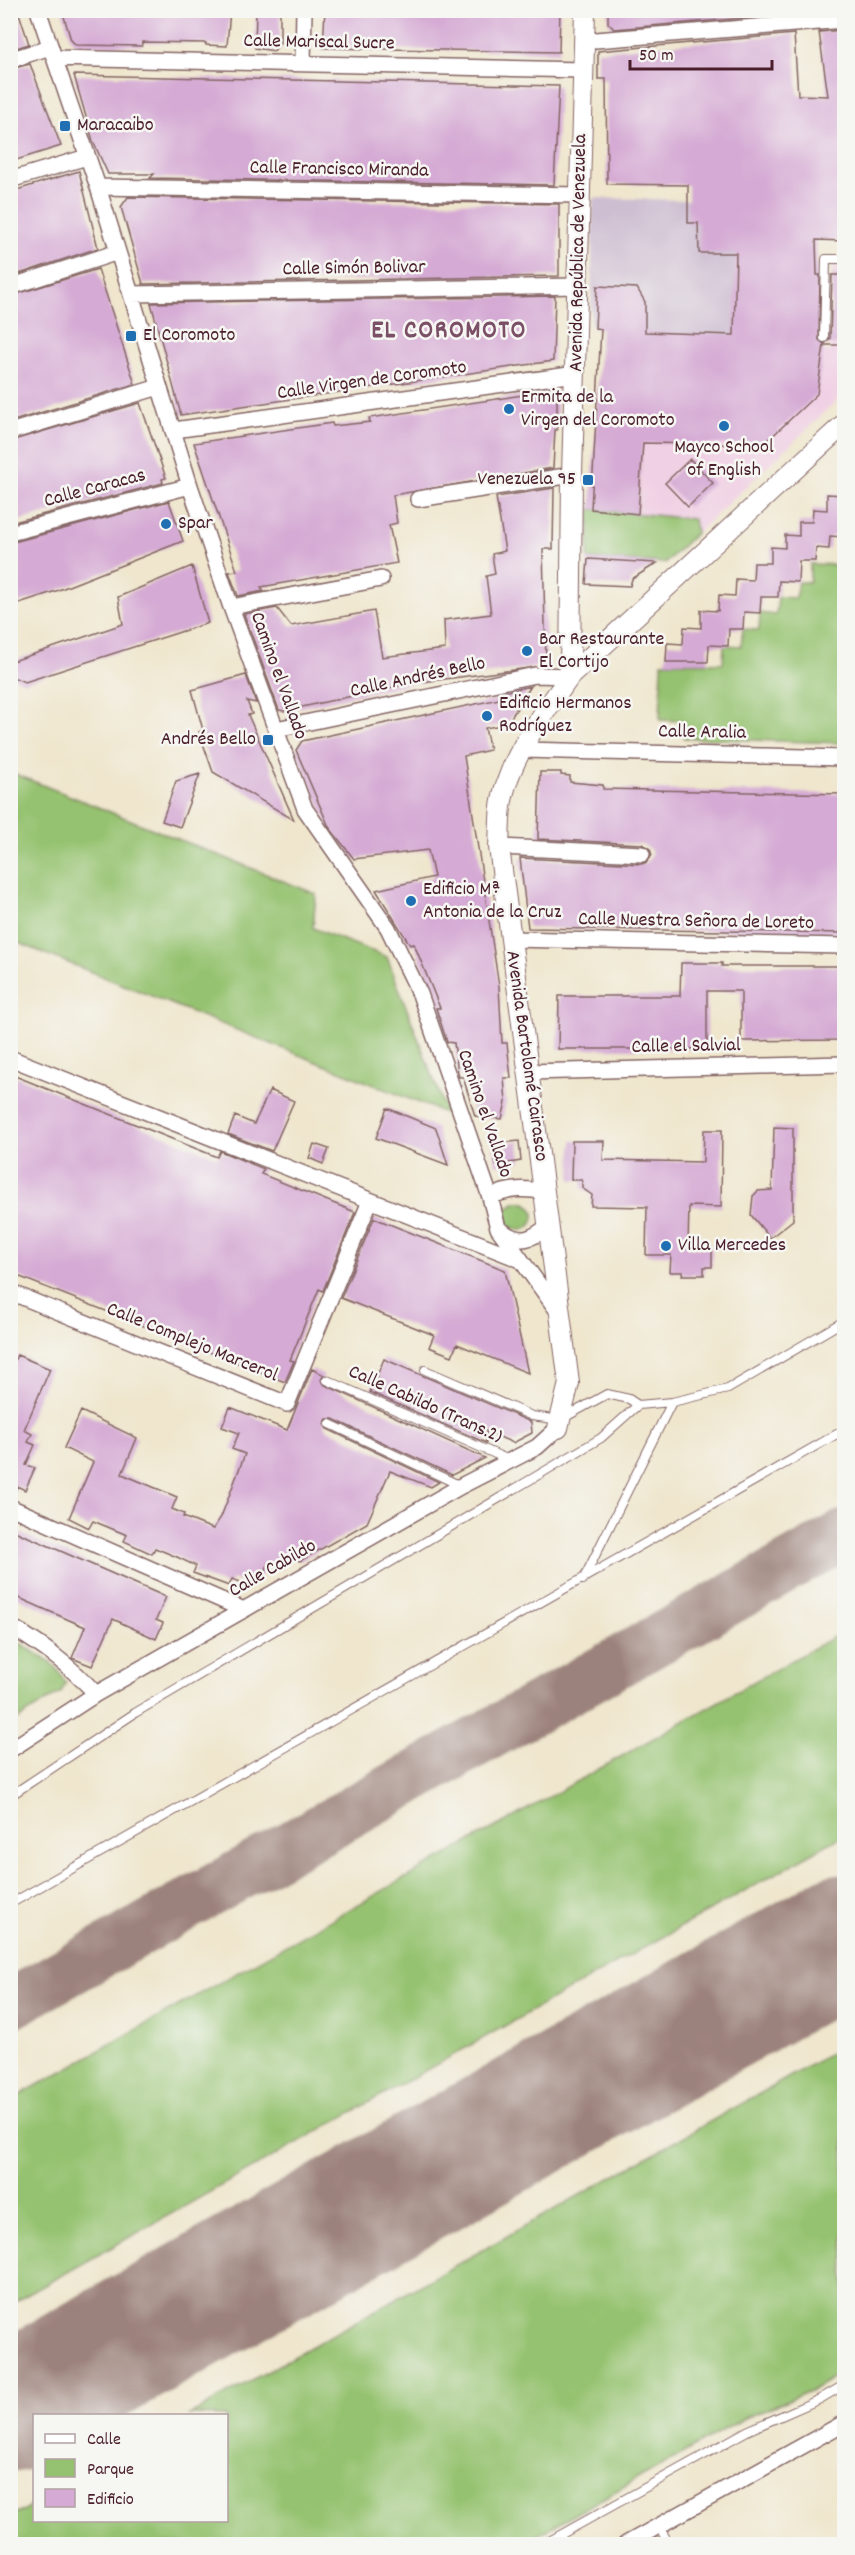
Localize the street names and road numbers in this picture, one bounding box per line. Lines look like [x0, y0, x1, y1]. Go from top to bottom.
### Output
street label: Calle Mariscal Sucre [243, 28, 395, 58]
street label: Avenida República de Venezuela [563, 133, 595, 372]
street label: Calle Francisco Miranda [249, 154, 429, 186]
street label: Calle Simón Bolivar [282, 254, 426, 284]
street label: Calle Virgen de Coromoto [275, 354, 469, 408]
street label: Calle Caracas [41, 462, 149, 516]
street label: Camino el Vallado [242, 608, 314, 744]
street label: Calle Andrés Bello [348, 650, 488, 706]
street label: Calle Aralia [658, 718, 747, 748]
street label: Calle Nuestra Señora de Loreto [578, 906, 814, 938]
street label: Avenida Bartolomé Cairasco [497, 949, 555, 1163]
street label: Calle el Salvial [631, 1032, 741, 1062]
street label: Camino el Vallado [449, 1046, 519, 1182]
street label: Calle Complejo Marcerol [102, 1296, 282, 1390]
street label: Calle Cabildo (Trans.2) [344, 1358, 506, 1452]
street label: Calle Cabildo [224, 1533, 322, 1605]

